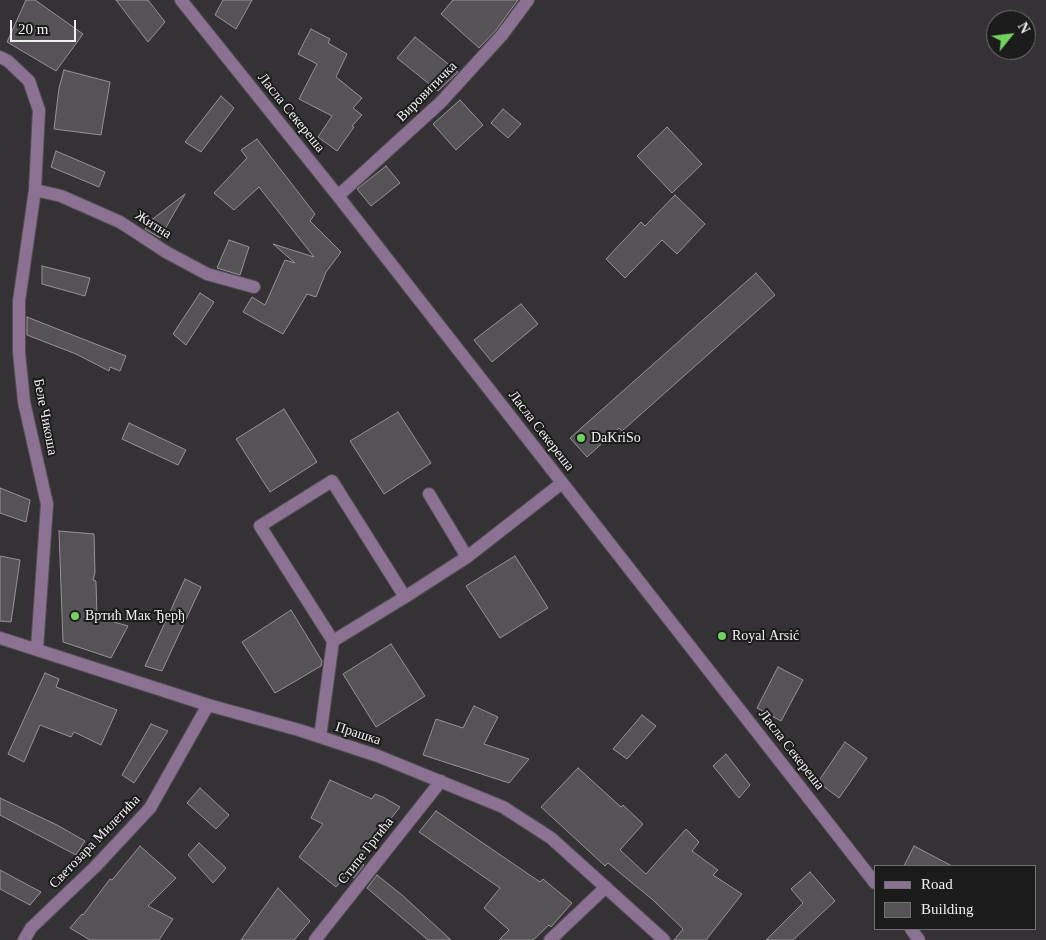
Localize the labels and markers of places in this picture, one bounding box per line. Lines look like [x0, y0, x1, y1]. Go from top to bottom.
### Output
place label: DaKriSo [591, 430, 641, 446]
marker: DaKriSo [575, 432, 587, 444]
place label: Вртић Мак Ђерђ [85, 608, 185, 624]
marker: Вртић Мак Ђерђ [69, 610, 81, 622]
place label: Royal Arsić [732, 628, 799, 644]
marker: Royal Arsić [716, 630, 728, 642]

